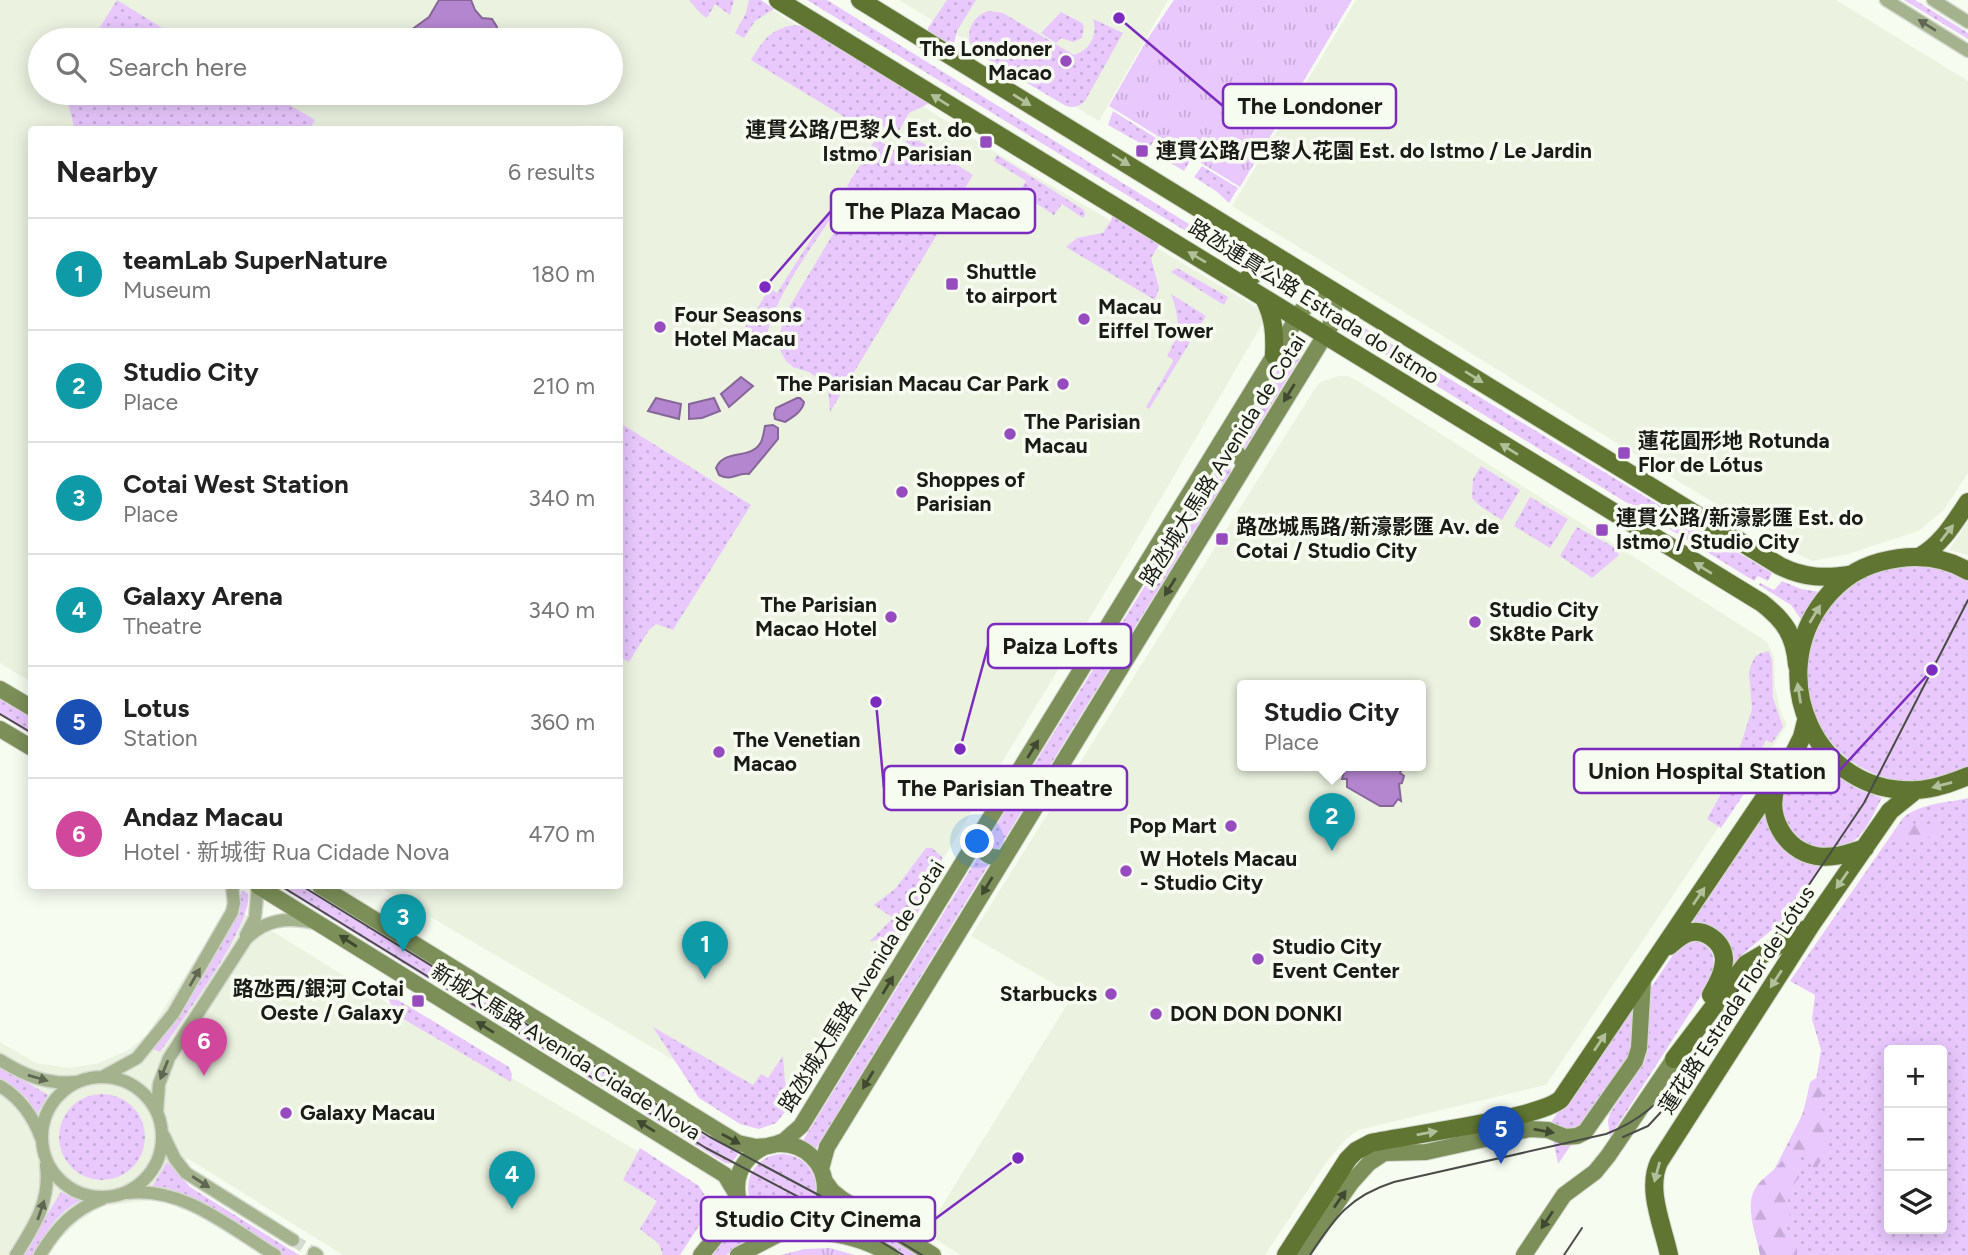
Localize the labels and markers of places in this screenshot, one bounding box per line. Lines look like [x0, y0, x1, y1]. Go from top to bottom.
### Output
place label: The Londoner Macao [920, 36, 1052, 85]
marker: The Londoner Macao [1058, 53, 1074, 69]
callout: The Londoner [1223, 84, 1396, 128]
place label: 連貫公路/巴黎人 Est. do Istmo / Parisian [745, 117, 972, 166]
marker: 連貫公路/巴黎人 Est. do Istmo / Parisian [978, 134, 994, 150]
place label: 連貫公路/巴黎人花園 Est. do Istmo / Le Jardin [1156, 138, 1592, 163]
marker: 連貫公路/巴黎人花園 Est. do Istmo / Le Jardin [1134, 143, 1150, 159]
callout: The Plaza Macao [831, 189, 1035, 233]
place label: Shuttle to airport [966, 259, 1057, 308]
marker: Shuttle to airport [944, 276, 960, 292]
place label: Macau Eiffel Tower [1098, 294, 1213, 343]
place label: Four Seasons Hotel Macau [674, 302, 802, 351]
marker: Macau Eiffel Tower [1076, 311, 1092, 327]
marker: Four Seasons Hotel Macau [652, 319, 668, 335]
place label: The Parisian Macau Car Park [777, 371, 1050, 396]
marker: The Parisian Macau Car Park [1055, 376, 1071, 392]
place label: The Parisian Macau [1024, 409, 1140, 458]
marker: The Parisian Macau [1002, 426, 1018, 442]
place label: 蓮花圓形地 Rotunda Flor de Lótus [1638, 428, 1830, 477]
marker: 蓮花圓形地 Rotunda Flor de Lótus [1616, 445, 1632, 461]
place label: Shoppes of Parisian [916, 467, 1026, 516]
marker: Shoppes of Parisian [894, 484, 910, 500]
place label: 連貫公路/新濠影匯 Est. do Istmo / Studio City [1616, 505, 1864, 554]
place label: 路氹城馬路/新濠影匯 Av. de Cotai / Studio City [1236, 514, 1500, 563]
marker: 連貫公路/新濠影匯 Est. do Istmo / Studio City [1594, 522, 1610, 538]
marker: 路氹城馬路/新濠影匯 Av. de Cotai / Studio City [1214, 531, 1230, 547]
place label: The Parisian Macao Hotel [755, 592, 877, 641]
place label: Studio City Sk8te Park [1489, 597, 1599, 646]
marker: The Parisian Macao Hotel [883, 609, 899, 625]
marker: Studio City Sk8te Park [1467, 614, 1483, 630]
callout: Paiza Lofts [988, 624, 1131, 668]
place label: The Venetian Macao [733, 727, 860, 776]
marker: The Venetian Macao [711, 744, 727, 760]
callout: Union Hospital Station [1574, 749, 1839, 793]
callout: The Parisian Theatre [884, 766, 1127, 810]
pin: 2 [1309, 793, 1355, 851]
place label: Pop Mart [1129, 813, 1217, 838]
marker: Pop Mart [1223, 818, 1239, 834]
place label: W Hotels Macau - Studio City [1140, 846, 1297, 895]
marker: W Hotels Macau - Studio City [1118, 863, 1134, 879]
pin: 3 [380, 894, 426, 952]
pin: 1 [682, 921, 728, 979]
place label: Studio City Event Center [1272, 934, 1399, 983]
marker: Studio City Event Center [1250, 951, 1266, 967]
place label: 路氹西/銀河 Cotai Oeste / Galaxy [233, 976, 405, 1025]
place label: Starbucks [1000, 981, 1097, 1006]
marker: Starbucks [1103, 986, 1119, 1002]
marker: 路氹西/銀河 Cotai Oeste / Galaxy [410, 993, 426, 1009]
place label: DON DON DONKI [1170, 1001, 1342, 1026]
marker: DON DON DONKI [1148, 1006, 1164, 1022]
pin: 6 [181, 1018, 227, 1076]
place label: Galaxy Macau [300, 1100, 435, 1125]
marker: Galaxy Macau [278, 1105, 294, 1121]
pin: 5 [1478, 1106, 1524, 1164]
pin: 4 [489, 1151, 535, 1209]
callout: Studio City Cinema [701, 1197, 935, 1241]

